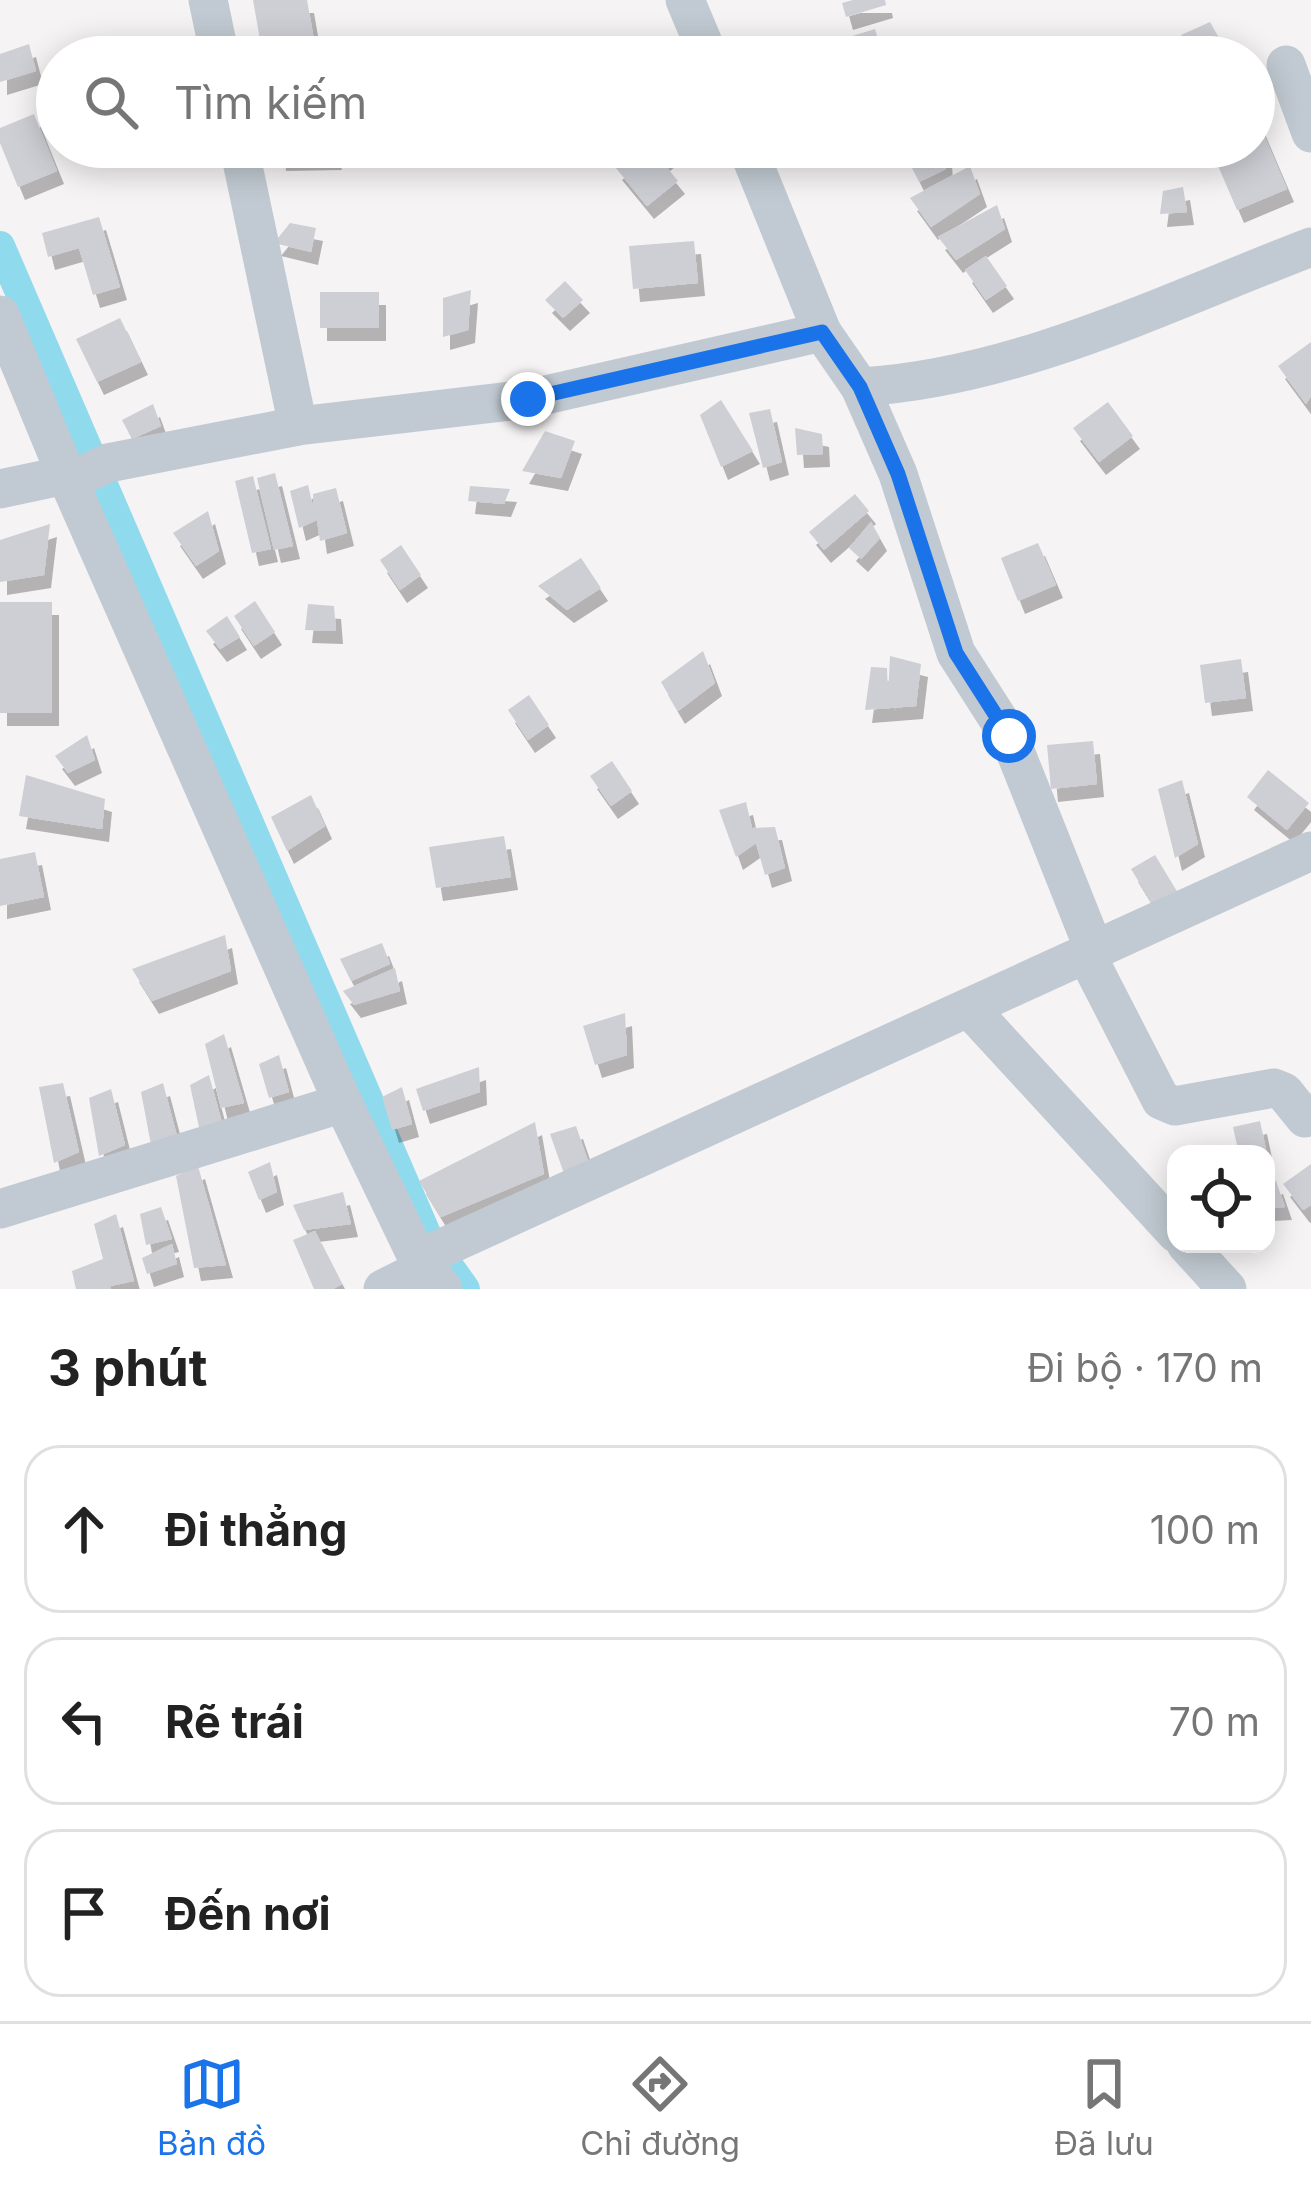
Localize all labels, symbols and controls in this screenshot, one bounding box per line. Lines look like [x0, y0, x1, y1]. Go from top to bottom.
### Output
search box [36, 36, 1275, 168]
icon: search [78, 69, 144, 135]
text: Tìm kiếm [174, 75, 367, 130]
route end [501, 372, 555, 426]
route start [982, 709, 1036, 763]
map controls [1167, 1145, 1275, 1253]
button: locate [1167, 1145, 1275, 1253]
text: 3 phút [48, 1337, 207, 1398]
text: Đi bộ · 170 m [1027, 1344, 1263, 1391]
icon: ahead [51, 1496, 117, 1562]
text: Đi thẳng [165, 1502, 348, 1557]
text: 100 m [1150, 1506, 1260, 1553]
icon: left [51, 1688, 117, 1754]
text: Rẽ trái [165, 1694, 304, 1749]
text: 70 m [1169, 1698, 1260, 1745]
icon: arrive [51, 1880, 117, 1946]
text: Đến nơi [165, 1886, 331, 1941]
tab: Bản đồ [157, 2051, 266, 2163]
tab: Chỉ đường [580, 2051, 740, 2163]
tab: Đã lưu [1054, 2051, 1154, 2163]

